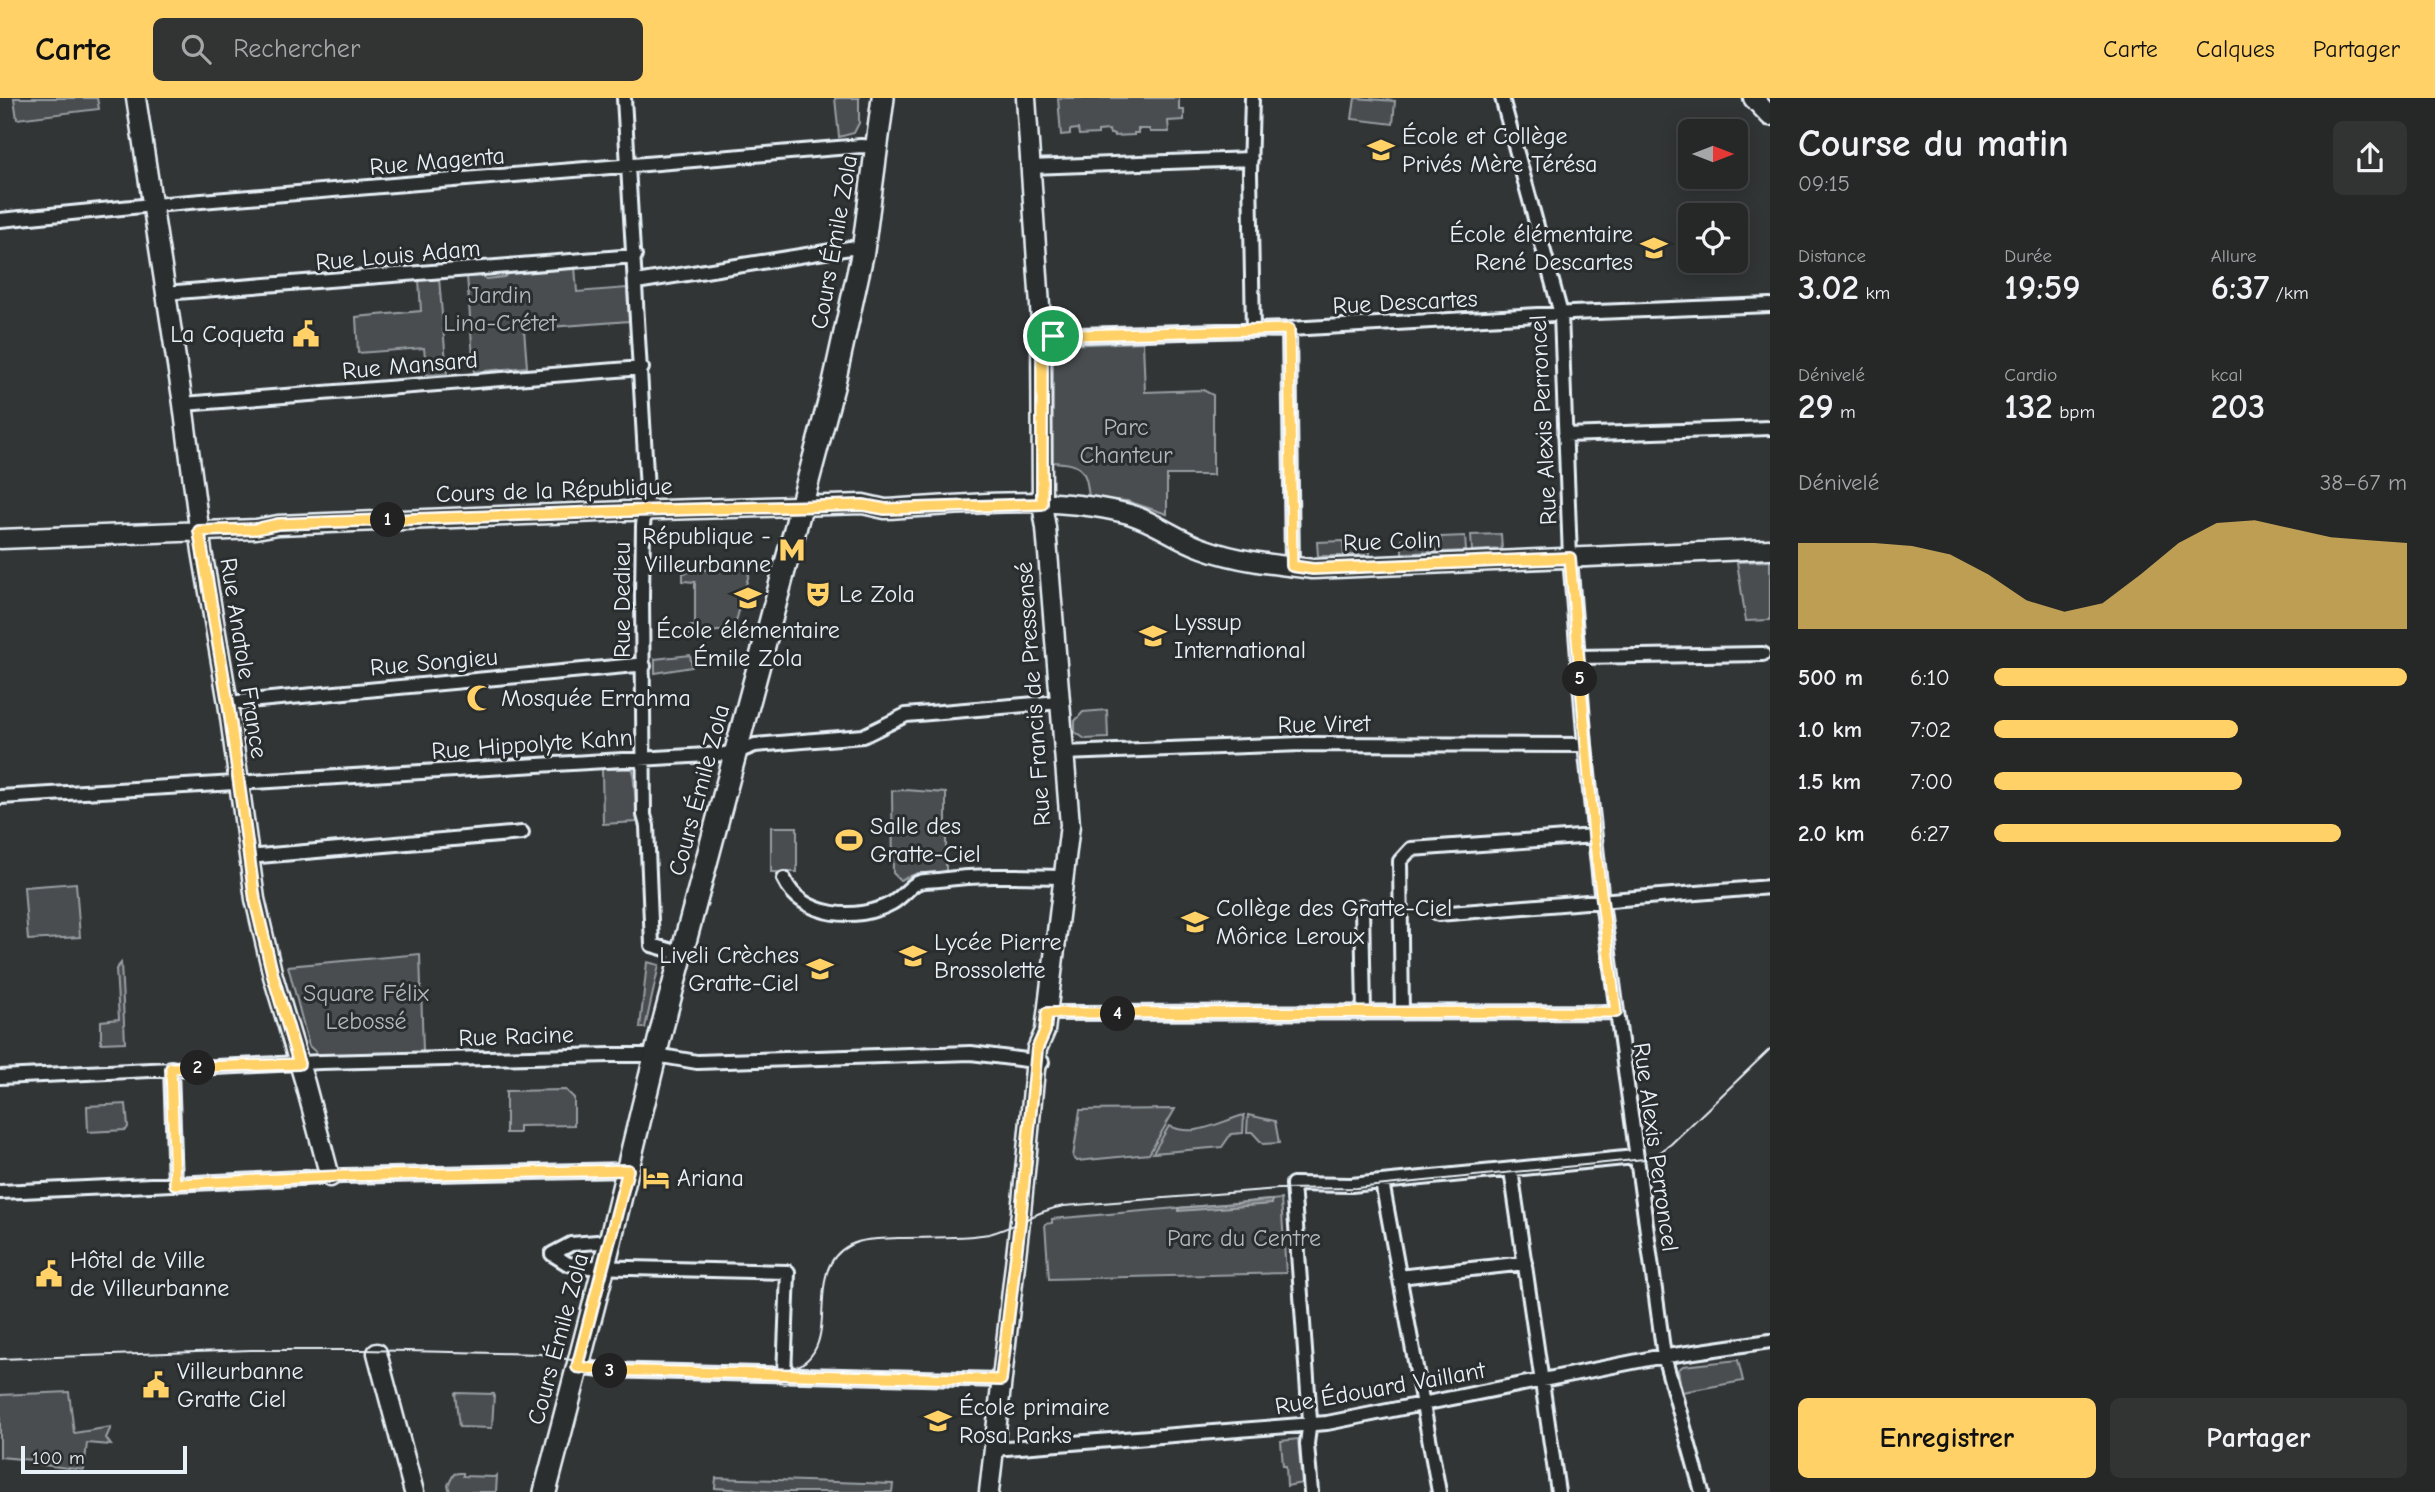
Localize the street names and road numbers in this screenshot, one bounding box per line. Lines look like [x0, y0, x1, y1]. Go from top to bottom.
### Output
street label: Rue Magenta [368, 141, 506, 181]
street label: Cours Émile Zola [805, 153, 863, 331]
street label: Rue Louis Adam [314, 234, 482, 276]
street label: Rue Descartes [1332, 284, 1478, 320]
street label: Rue Alexis Perroncel [1524, 314, 1562, 526]
street label: Rue Mansard [341, 345, 479, 385]
street label: Cours de la République [435, 472, 673, 508]
street label: Rue Colin [1343, 525, 1441, 557]
street label: Rue Dedieu [608, 542, 636, 658]
street label: Rue Anatole France [214, 556, 274, 760]
street label: Rue Francis de Pressensé [1010, 561, 1056, 827]
street label: Rue Songieu [369, 642, 499, 682]
street label: Cours Émile Zola [663, 701, 735, 879]
street label: Rue Viret [1277, 709, 1372, 739]
street label: Rue Hippolyte Kahn [430, 723, 634, 765]
street label: Rue Racine [458, 1020, 574, 1052]
street label: Rue Alexis Perroncel [1627, 1041, 1685, 1253]
street label: Cours Émile Zola [522, 1250, 594, 1428]
street label: Rue Édouard Vaillant [1273, 1356, 1488, 1420]

